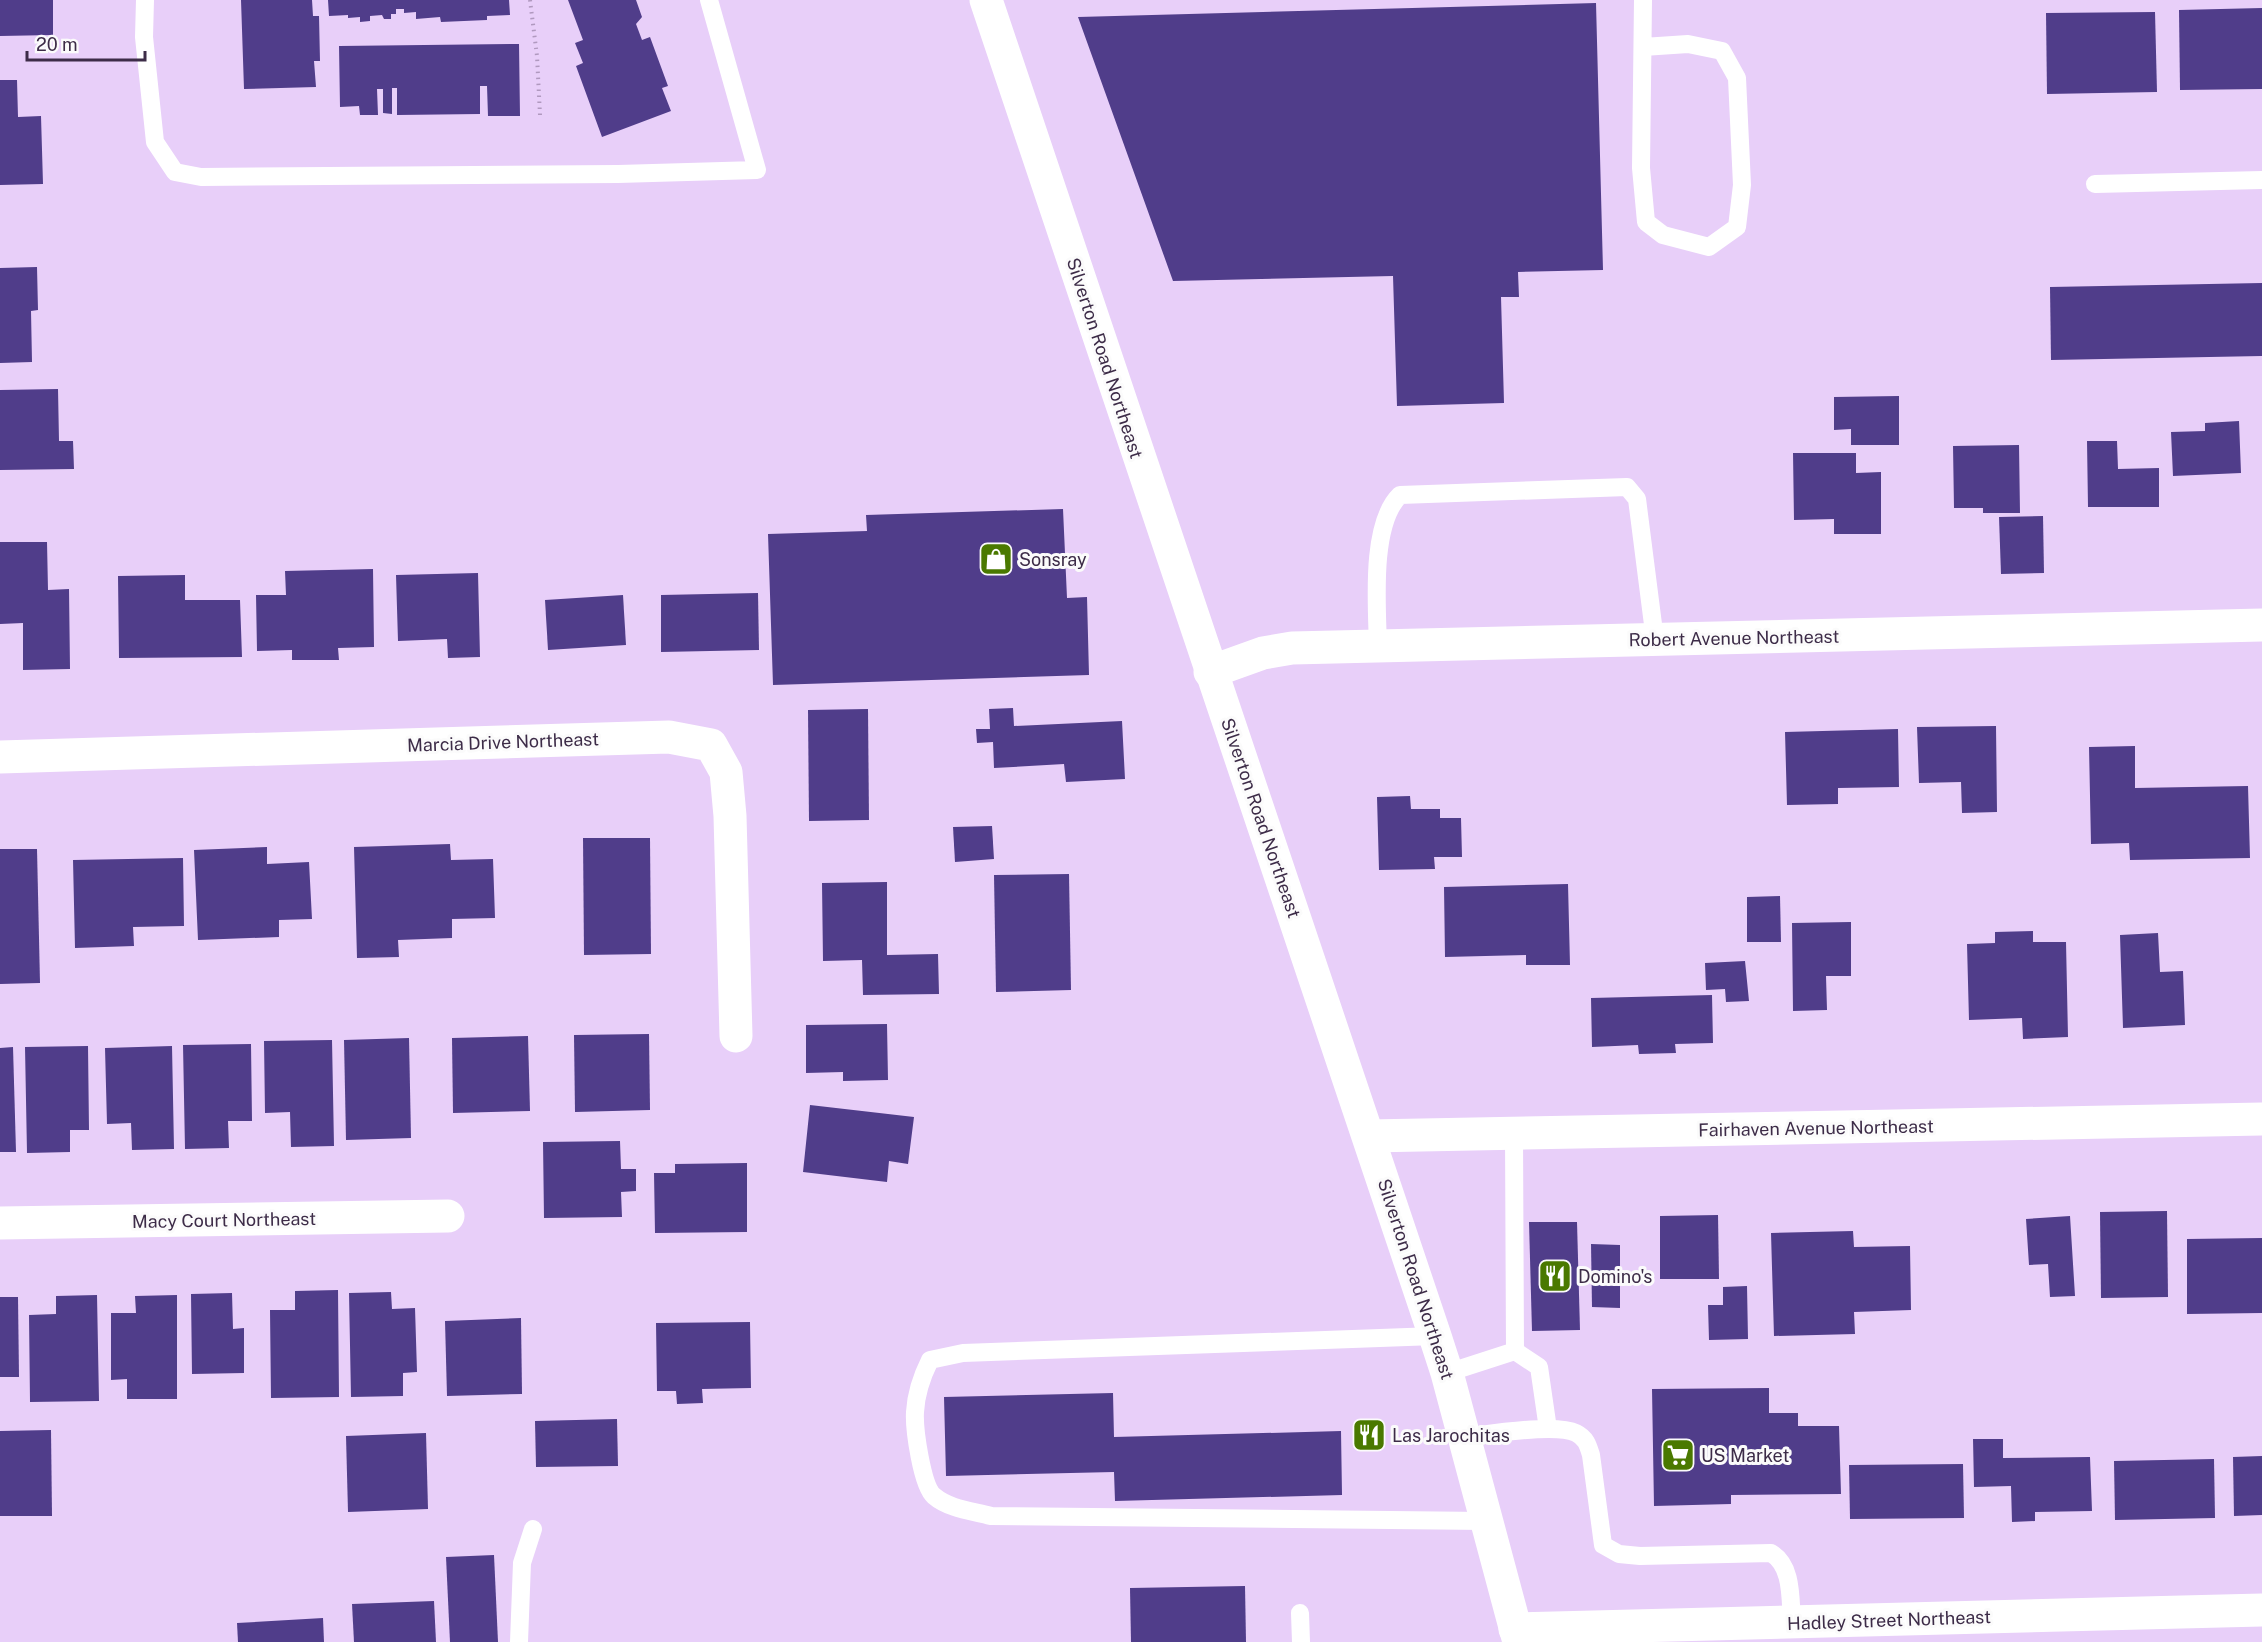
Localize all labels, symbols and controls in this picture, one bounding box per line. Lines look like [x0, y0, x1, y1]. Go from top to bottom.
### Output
scale bar [27, 24, 146, 62]
text: 20 m [36, 34, 78, 55]
street label: Silverton Road Northeast [1063, 255, 1147, 461]
shop icon: Sonsray [978, 541, 1014, 577]
place label: Sonsray [1019, 549, 1087, 570]
street label: Robert Avenue Northeast [1628, 626, 1840, 650]
street label: Silverton Road Northeast [1217, 715, 1305, 921]
street label: Marcia Drive Northeast [407, 728, 599, 756]
street label: Fairhaven Avenue Northeast [1698, 1115, 1934, 1141]
street label: Silverton Road Northeast [1374, 1176, 1458, 1382]
street label: Macy Court Northeast [132, 1208, 316, 1232]
restaurant icon: Domino's [1537, 1258, 1573, 1294]
place label: Domino's [1578, 1266, 1652, 1287]
restaurant icon: Las Jarochitas [1351, 1417, 1387, 1453]
place label: Las Jarochitas [1392, 1425, 1510, 1446]
supermarket icon: US Market [1660, 1437, 1696, 1473]
place label: US Market [1701, 1445, 1789, 1466]
street label: Hadley Street Northeast [1787, 1606, 1991, 1634]

